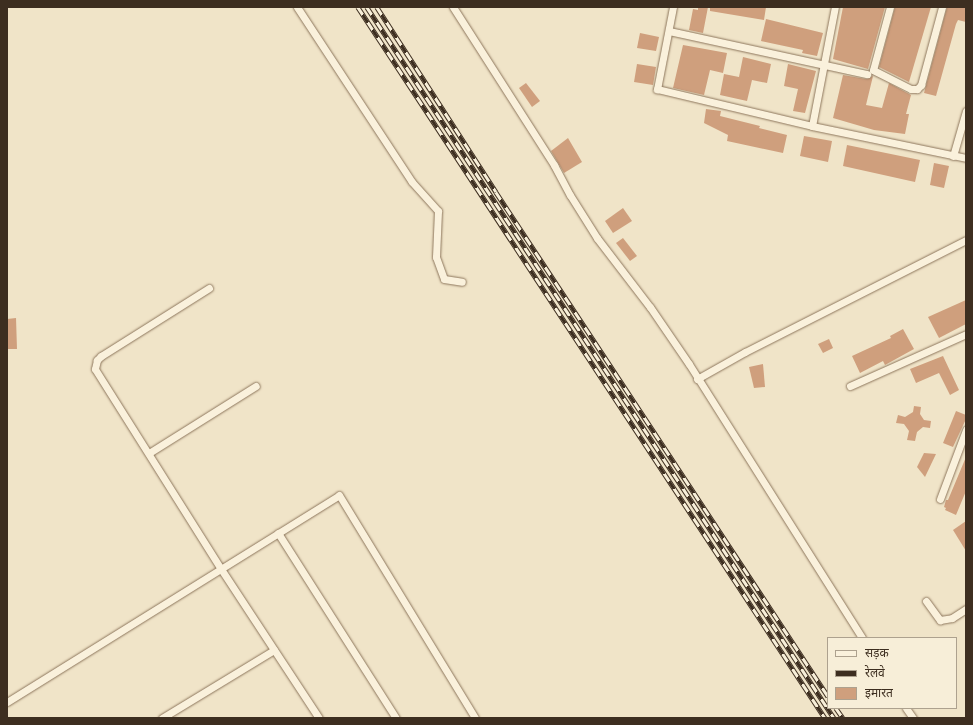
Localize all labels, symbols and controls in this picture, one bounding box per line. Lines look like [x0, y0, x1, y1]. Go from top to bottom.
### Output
legend [827, 637, 957, 709]
text: सड़क [865, 644, 889, 660]
text: रेलवे [865, 664, 885, 680]
text: इमारत [865, 684, 893, 700]

